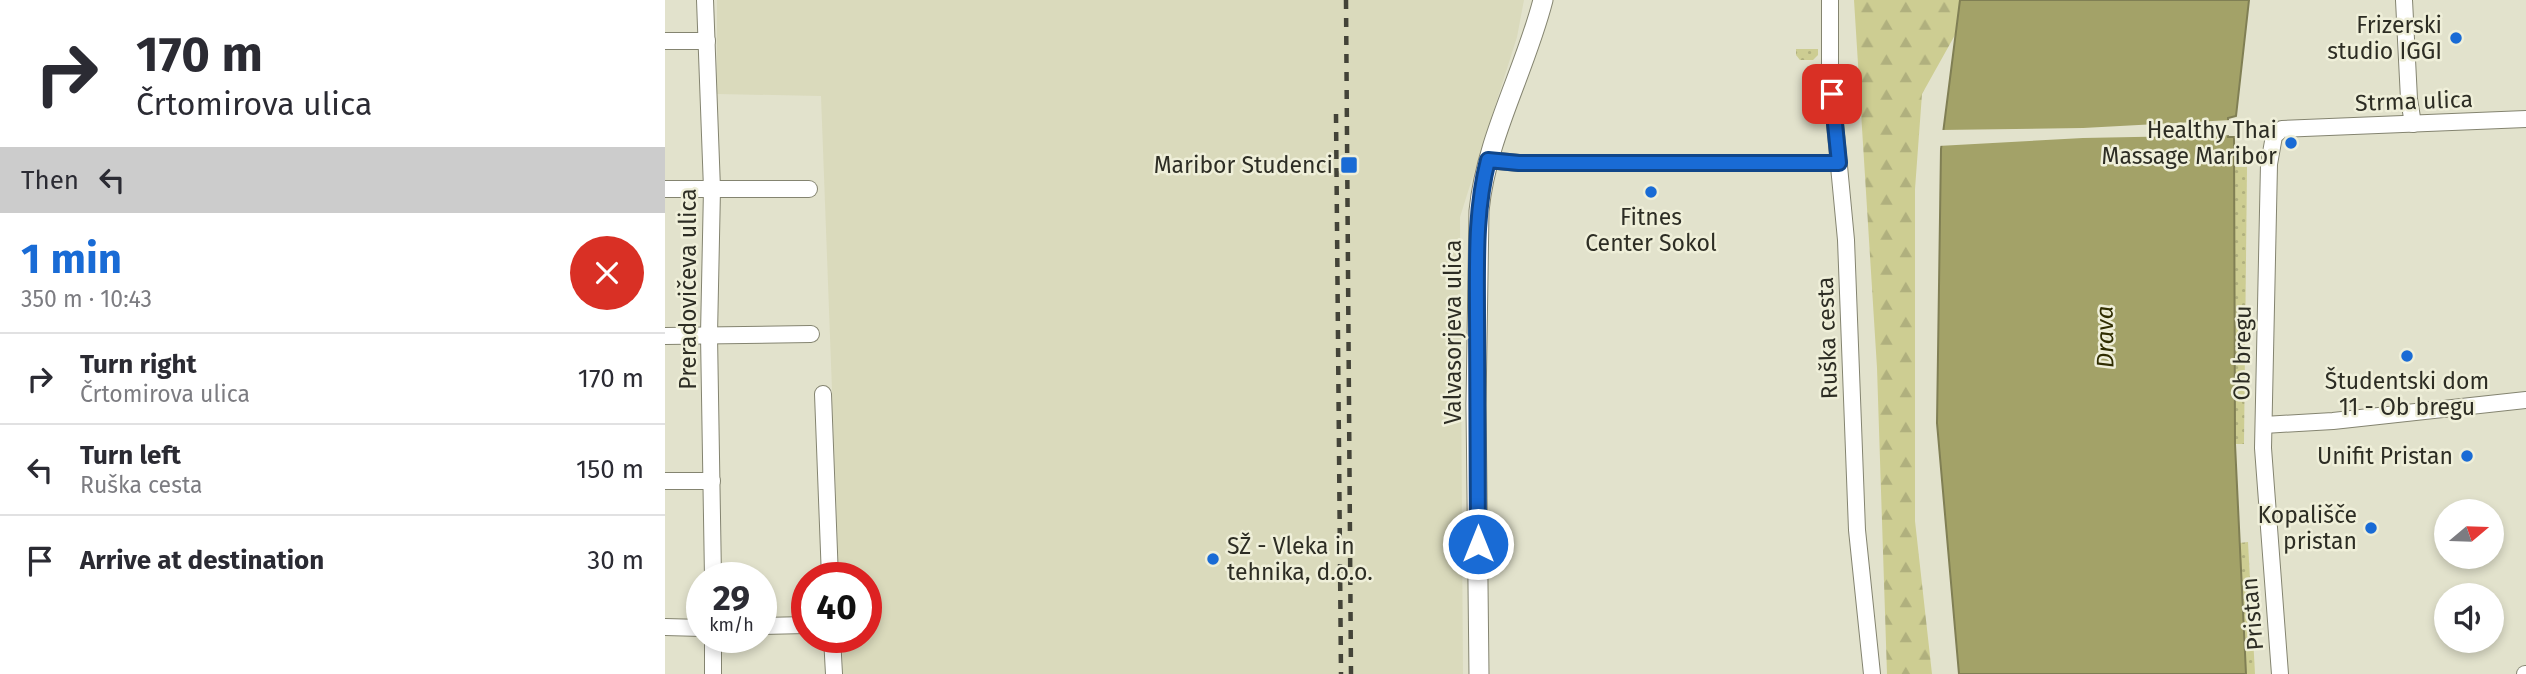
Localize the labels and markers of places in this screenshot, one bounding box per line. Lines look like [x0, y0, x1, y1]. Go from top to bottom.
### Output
place label: Frizerski studio IGGI [2327, 11, 2442, 65]
marker: Frizerski studio IGGI [2448, 30, 2464, 46]
pin [1802, 64, 1862, 124]
place label: Healthy Thai Massage Maribor [2102, 116, 2277, 170]
marker: Healthy Thai Massage Maribor [2283, 135, 2299, 151]
place label: Maribor Studenci [1154, 151, 1333, 179]
marker: Maribor Studenci [1339, 155, 1359, 175]
marker: Fitnes Center Sokol [1643, 184, 1659, 200]
place label: Fitnes Center Sokol [1585, 203, 1717, 257]
marker: Študentski dom 11 - Ob bregu [2399, 348, 2415, 364]
place label: Študentski dom 11 - Ob bregu [2325, 366, 2489, 421]
place label: Unifit Pristan [2317, 442, 2453, 470]
marker: Unifit Pristan [2459, 448, 2475, 464]
place label: Kopališče pristan [2258, 501, 2357, 555]
marker: Kopališče pristan [2363, 520, 2379, 536]
place label: SŽ - Vleka in tehnika, d.o.o. [1227, 532, 1373, 586]
marker: SŽ - Vleka in tehnika, d.o.o. [1205, 551, 1221, 567]

